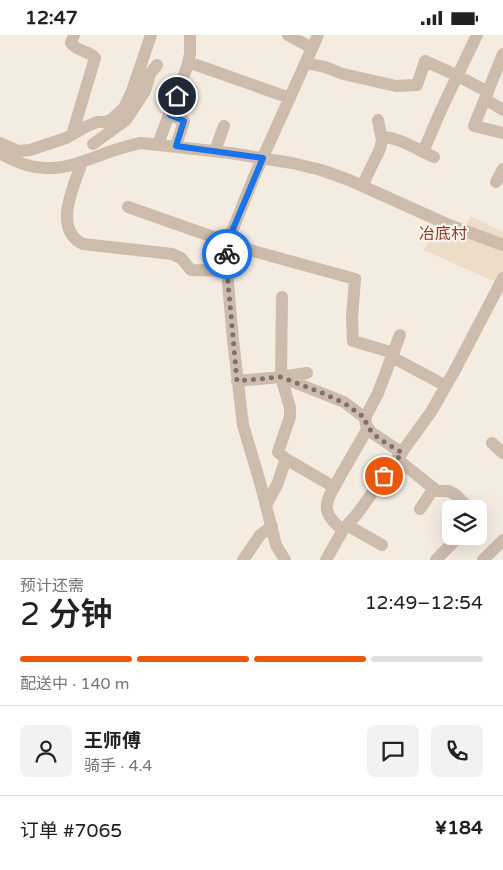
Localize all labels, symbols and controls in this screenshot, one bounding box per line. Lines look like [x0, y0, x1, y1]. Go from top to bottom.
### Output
text: 12:47 [25, 7, 78, 29]
pin [156, 75, 198, 117]
icon: home [163, 82, 191, 110]
district label: 冶底村 [419, 224, 467, 244]
courier [202, 229, 252, 279]
icon: bike [213, 240, 241, 268]
pin [363, 455, 405, 497]
icon: bag [370, 462, 398, 490]
map controls [442, 500, 487, 545]
button: layers [442, 500, 487, 545]
text: 预计还需 [20, 576, 84, 596]
text: 12:49–12:54 [365, 592, 483, 614]
text: 2 分钟 [20, 596, 112, 634]
text: 配送中 · 140 m [20, 674, 129, 694]
button: person [20, 725, 72, 777]
button: chat [367, 725, 419, 777]
button: phone [431, 725, 483, 777]
text: 王师傅 [84, 730, 141, 752]
text: 骑手 · 4.4 [84, 756, 152, 776]
text: ¥184 [435, 817, 483, 839]
text: 订单 #7065 [20, 820, 122, 842]

